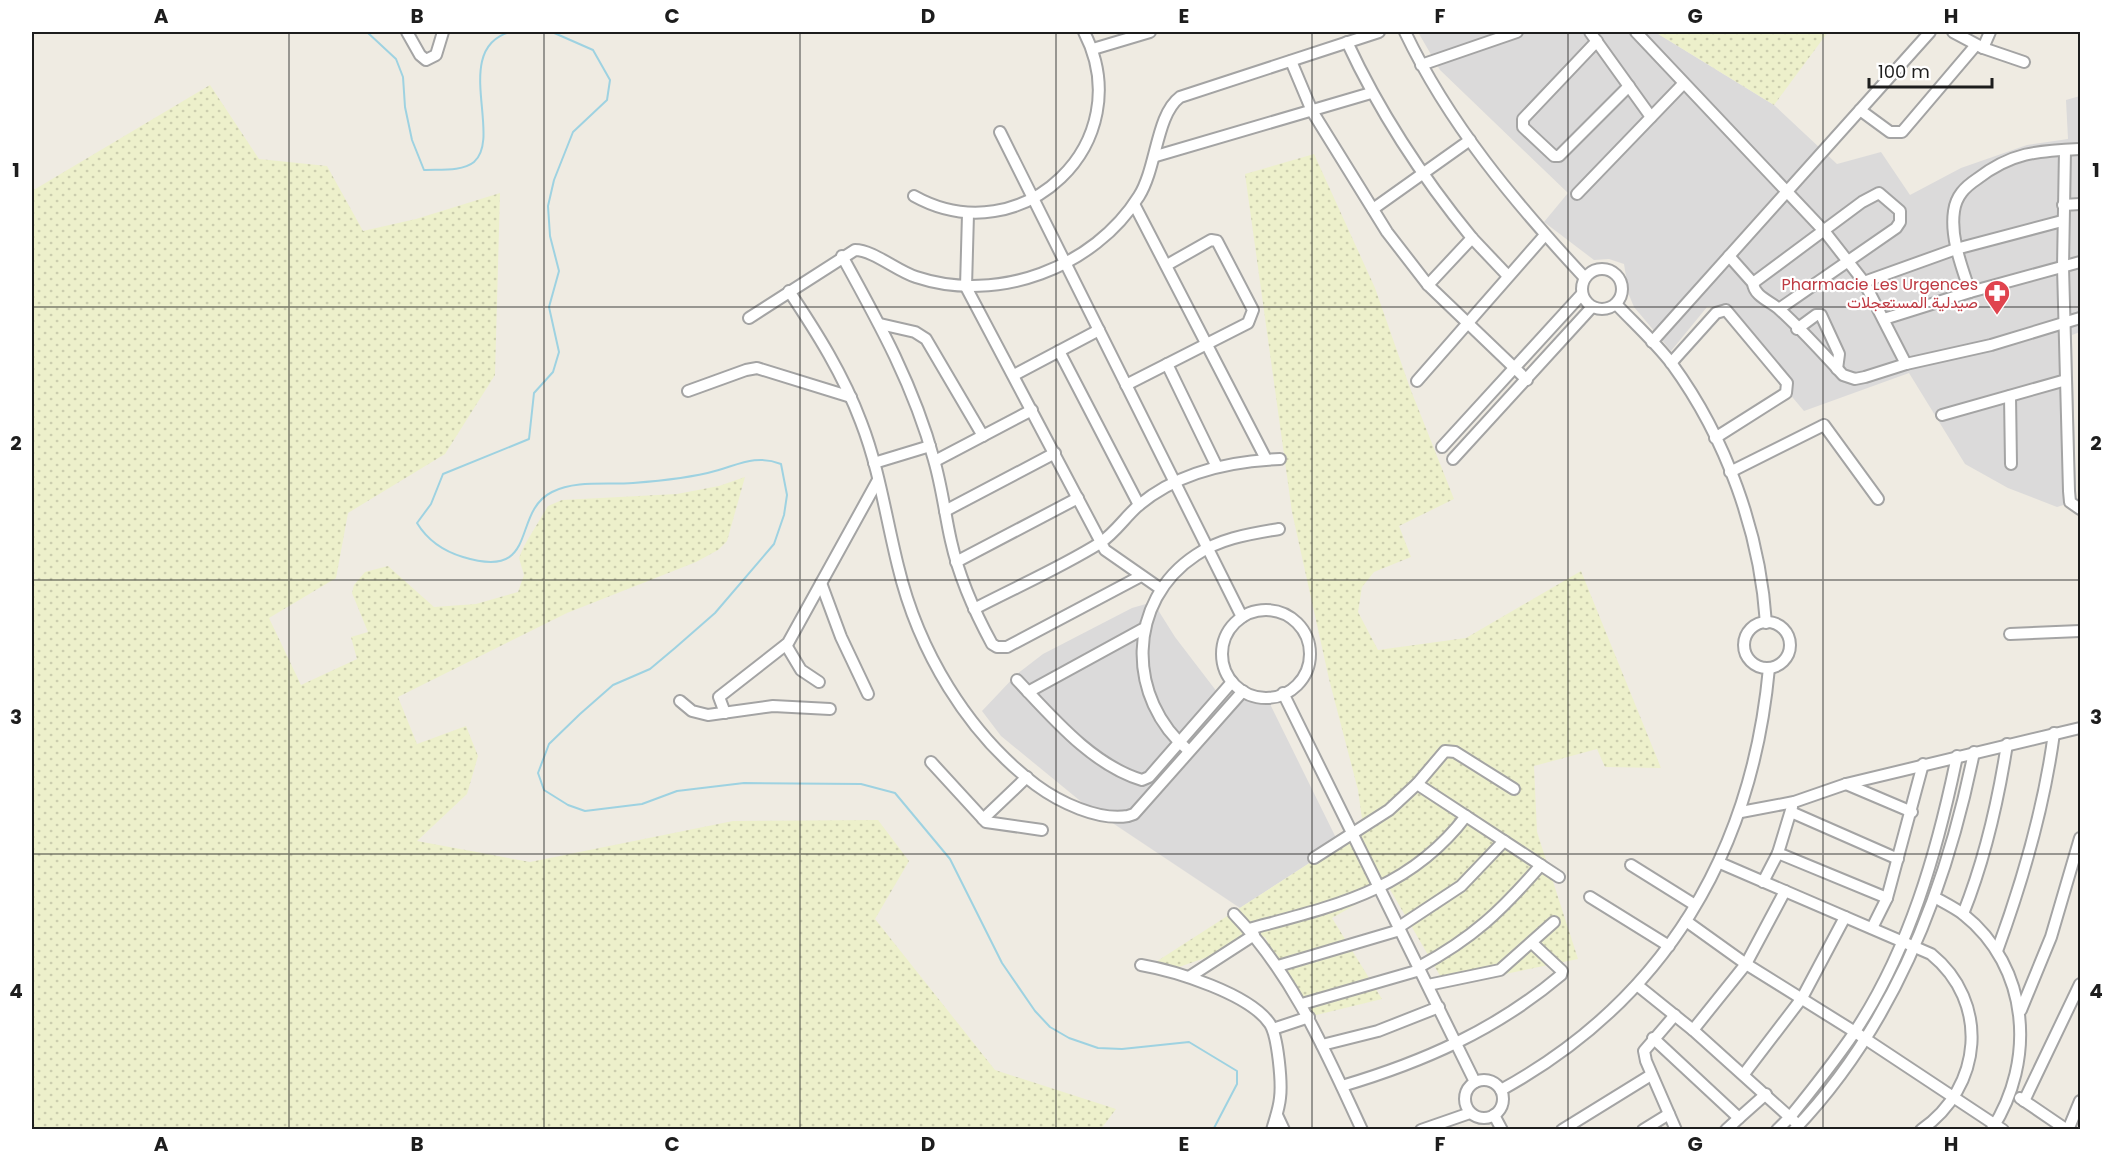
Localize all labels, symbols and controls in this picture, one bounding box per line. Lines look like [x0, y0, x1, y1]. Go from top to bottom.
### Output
text: A [154, 2, 169, 30]
text: B [410, 2, 424, 30]
text: C [664, 2, 680, 30]
text: D [921, 2, 935, 30]
text: E [1179, 2, 1189, 30]
text: F [1435, 2, 1446, 30]
text: G [1687, 2, 1703, 30]
text: H [1944, 2, 1958, 30]
scale bar [1869, 51, 1992, 89]
text: 100 m [1878, 59, 1930, 84]
text: 1 [12, 156, 20, 184]
text: 1 [2092, 156, 2100, 184]
place label: Pharmacie Les Urgences صيدلية المستعجلات [1781, 273, 1978, 314]
pharmacy icon: Pharmacie Les Urgences صيدلية المستعجلات [1982, 278, 2012, 316]
text: 2 [10, 429, 22, 457]
text: 2 [2090, 429, 2102, 457]
text: 3 [10, 703, 22, 731]
text: 3 [2090, 703, 2102, 731]
text: 4 [9, 977, 23, 1005]
text: 4 [2089, 977, 2103, 1005]
text: A [154, 1130, 169, 1158]
text: B [410, 1130, 424, 1158]
text: C [664, 1130, 680, 1158]
text: D [921, 1130, 935, 1158]
text: E [1179, 1130, 1189, 1158]
text: F [1435, 1130, 1446, 1158]
text: G [1687, 1130, 1703, 1158]
text: H [1944, 1130, 1958, 1158]

